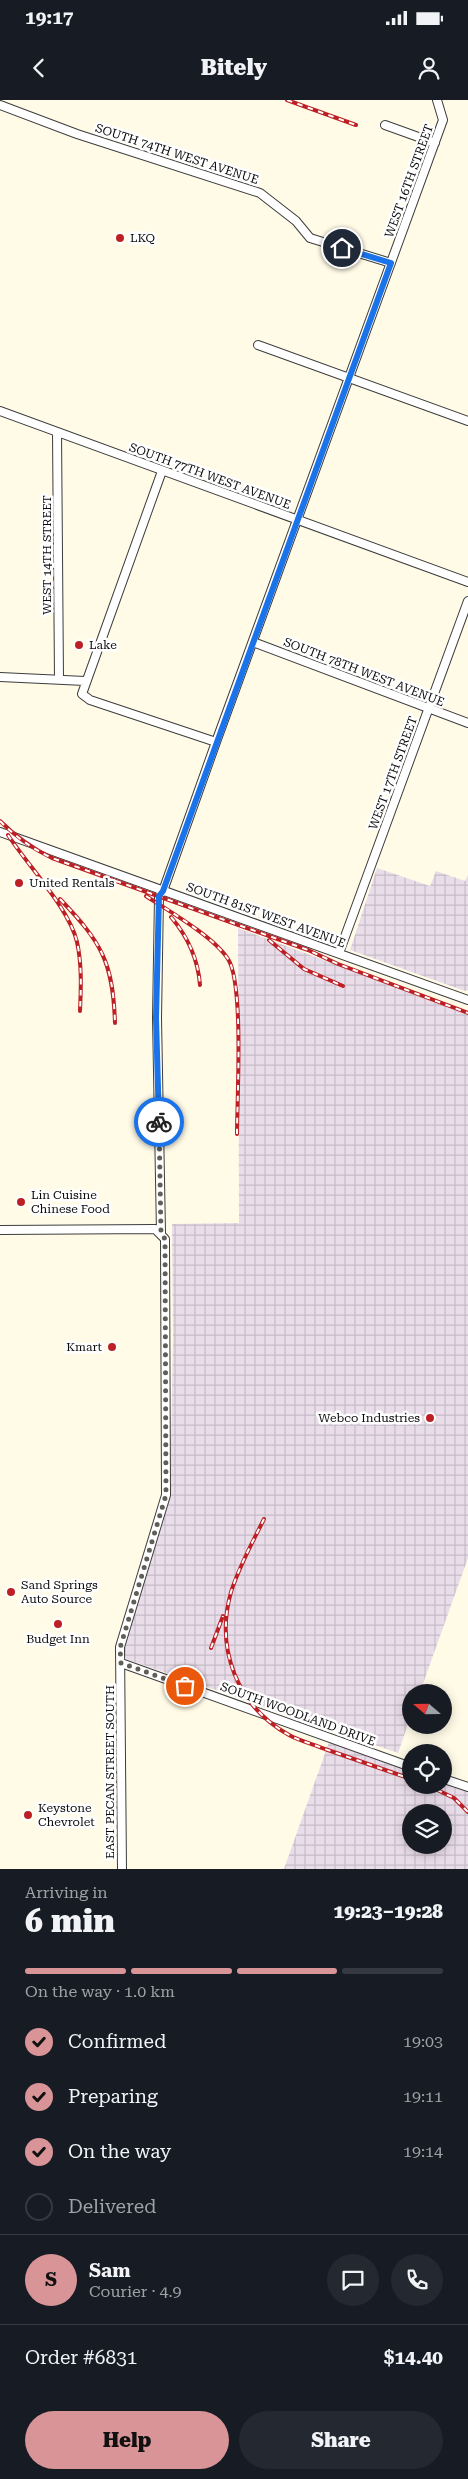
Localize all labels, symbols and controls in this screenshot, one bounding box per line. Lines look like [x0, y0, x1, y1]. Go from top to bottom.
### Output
text: 19:17 [25, 6, 74, 29]
icon: back [25, 54, 53, 82]
icon: person [415, 54, 443, 82]
text: Bitely [201, 55, 267, 80]
street label: SOUTH 74TH WEST AVENUE [93, 121, 261, 187]
street label: WEST 16TH STREET [382, 122, 436, 240]
pin [321, 227, 363, 269]
place label: LKQ [130, 231, 155, 245]
marker: LKQ [114, 232, 126, 244]
icon: home [328, 234, 356, 262]
street label: SOUTH 77TH WEST AVENUE [127, 440, 293, 512]
street label: WEST 14TH STREET [40, 495, 54, 615]
street label: SOUTH 78TH WEST AVENUE [282, 635, 446, 709]
place label: Lake [89, 638, 117, 652]
marker: Lake [73, 639, 85, 651]
street label: WEST 17TH STREET [366, 714, 420, 832]
place label: United Rentals [29, 876, 115, 890]
marker: United Rentals [13, 877, 25, 889]
street label: SOUTH 81ST WEST AVENUE [184, 880, 348, 950]
courier [134, 1097, 184, 1147]
icon: bike [145, 1108, 173, 1136]
place label: Lin Cuisine Chinese Food [31, 1188, 110, 1216]
marker: Lin Cuisine Chinese Food [15, 1196, 27, 1208]
place label: Kmart [66, 1340, 103, 1354]
marker: Kmart [106, 1341, 118, 1353]
place label: Webco Industries [318, 1411, 420, 1425]
marker: Webco Industries [424, 1412, 436, 1424]
place label: Sand Springs Auto Source [21, 1578, 98, 1606]
marker: Sand Springs Auto Source [5, 1586, 17, 1598]
marker: Budget Inn [52, 1618, 64, 1630]
place label: Budget Inn [26, 1632, 90, 1646]
pin [164, 1665, 206, 1707]
icon: bag [171, 1672, 199, 1700]
street label: SOUTH WOODLAND DRIVE [219, 1679, 377, 1749]
north arrow [402, 1684, 452, 1734]
map controls [402, 1684, 452, 1854]
street label: EAST PECAN STREET SOUTH [103, 1685, 117, 1859]
button: locate [402, 1744, 452, 1794]
place label: Keystone Chevrolet [38, 1801, 95, 1829]
button: layers [402, 1804, 452, 1854]
marker: Keystone Chevrolet [22, 1809, 34, 1821]
text: Arriving in [25, 1883, 108, 1902]
text: 19:23–19:28 [334, 1900, 443, 1923]
text: 6 min [25, 1902, 115, 1940]
text: On the way · 1.0 km [25, 1982, 175, 2001]
icon: check [25, 2028, 53, 2056]
text: Confirmed [68, 2030, 166, 2053]
text: 19:03 [403, 2032, 443, 2051]
icon: check [25, 2083, 53, 2111]
text: Preparing [68, 2085, 158, 2108]
text: 19:11 [403, 2087, 443, 2106]
icon: check [25, 2138, 53, 2166]
text: On the way [68, 2140, 171, 2163]
text: 19:14 [403, 2142, 443, 2161]
text: Delivered [68, 2195, 156, 2218]
button: chat [327, 2254, 379, 2306]
button: phone [391, 2254, 443, 2306]
text: Sam [89, 2259, 131, 2282]
text: S [45, 2268, 57, 2291]
text: Courier · 4.9 [89, 2282, 182, 2301]
text: Order #6831 [25, 2346, 137, 2369]
text: $14.40 [384, 2346, 443, 2369]
button: Help [25, 2411, 229, 2469]
button: Share [239, 2411, 443, 2469]

